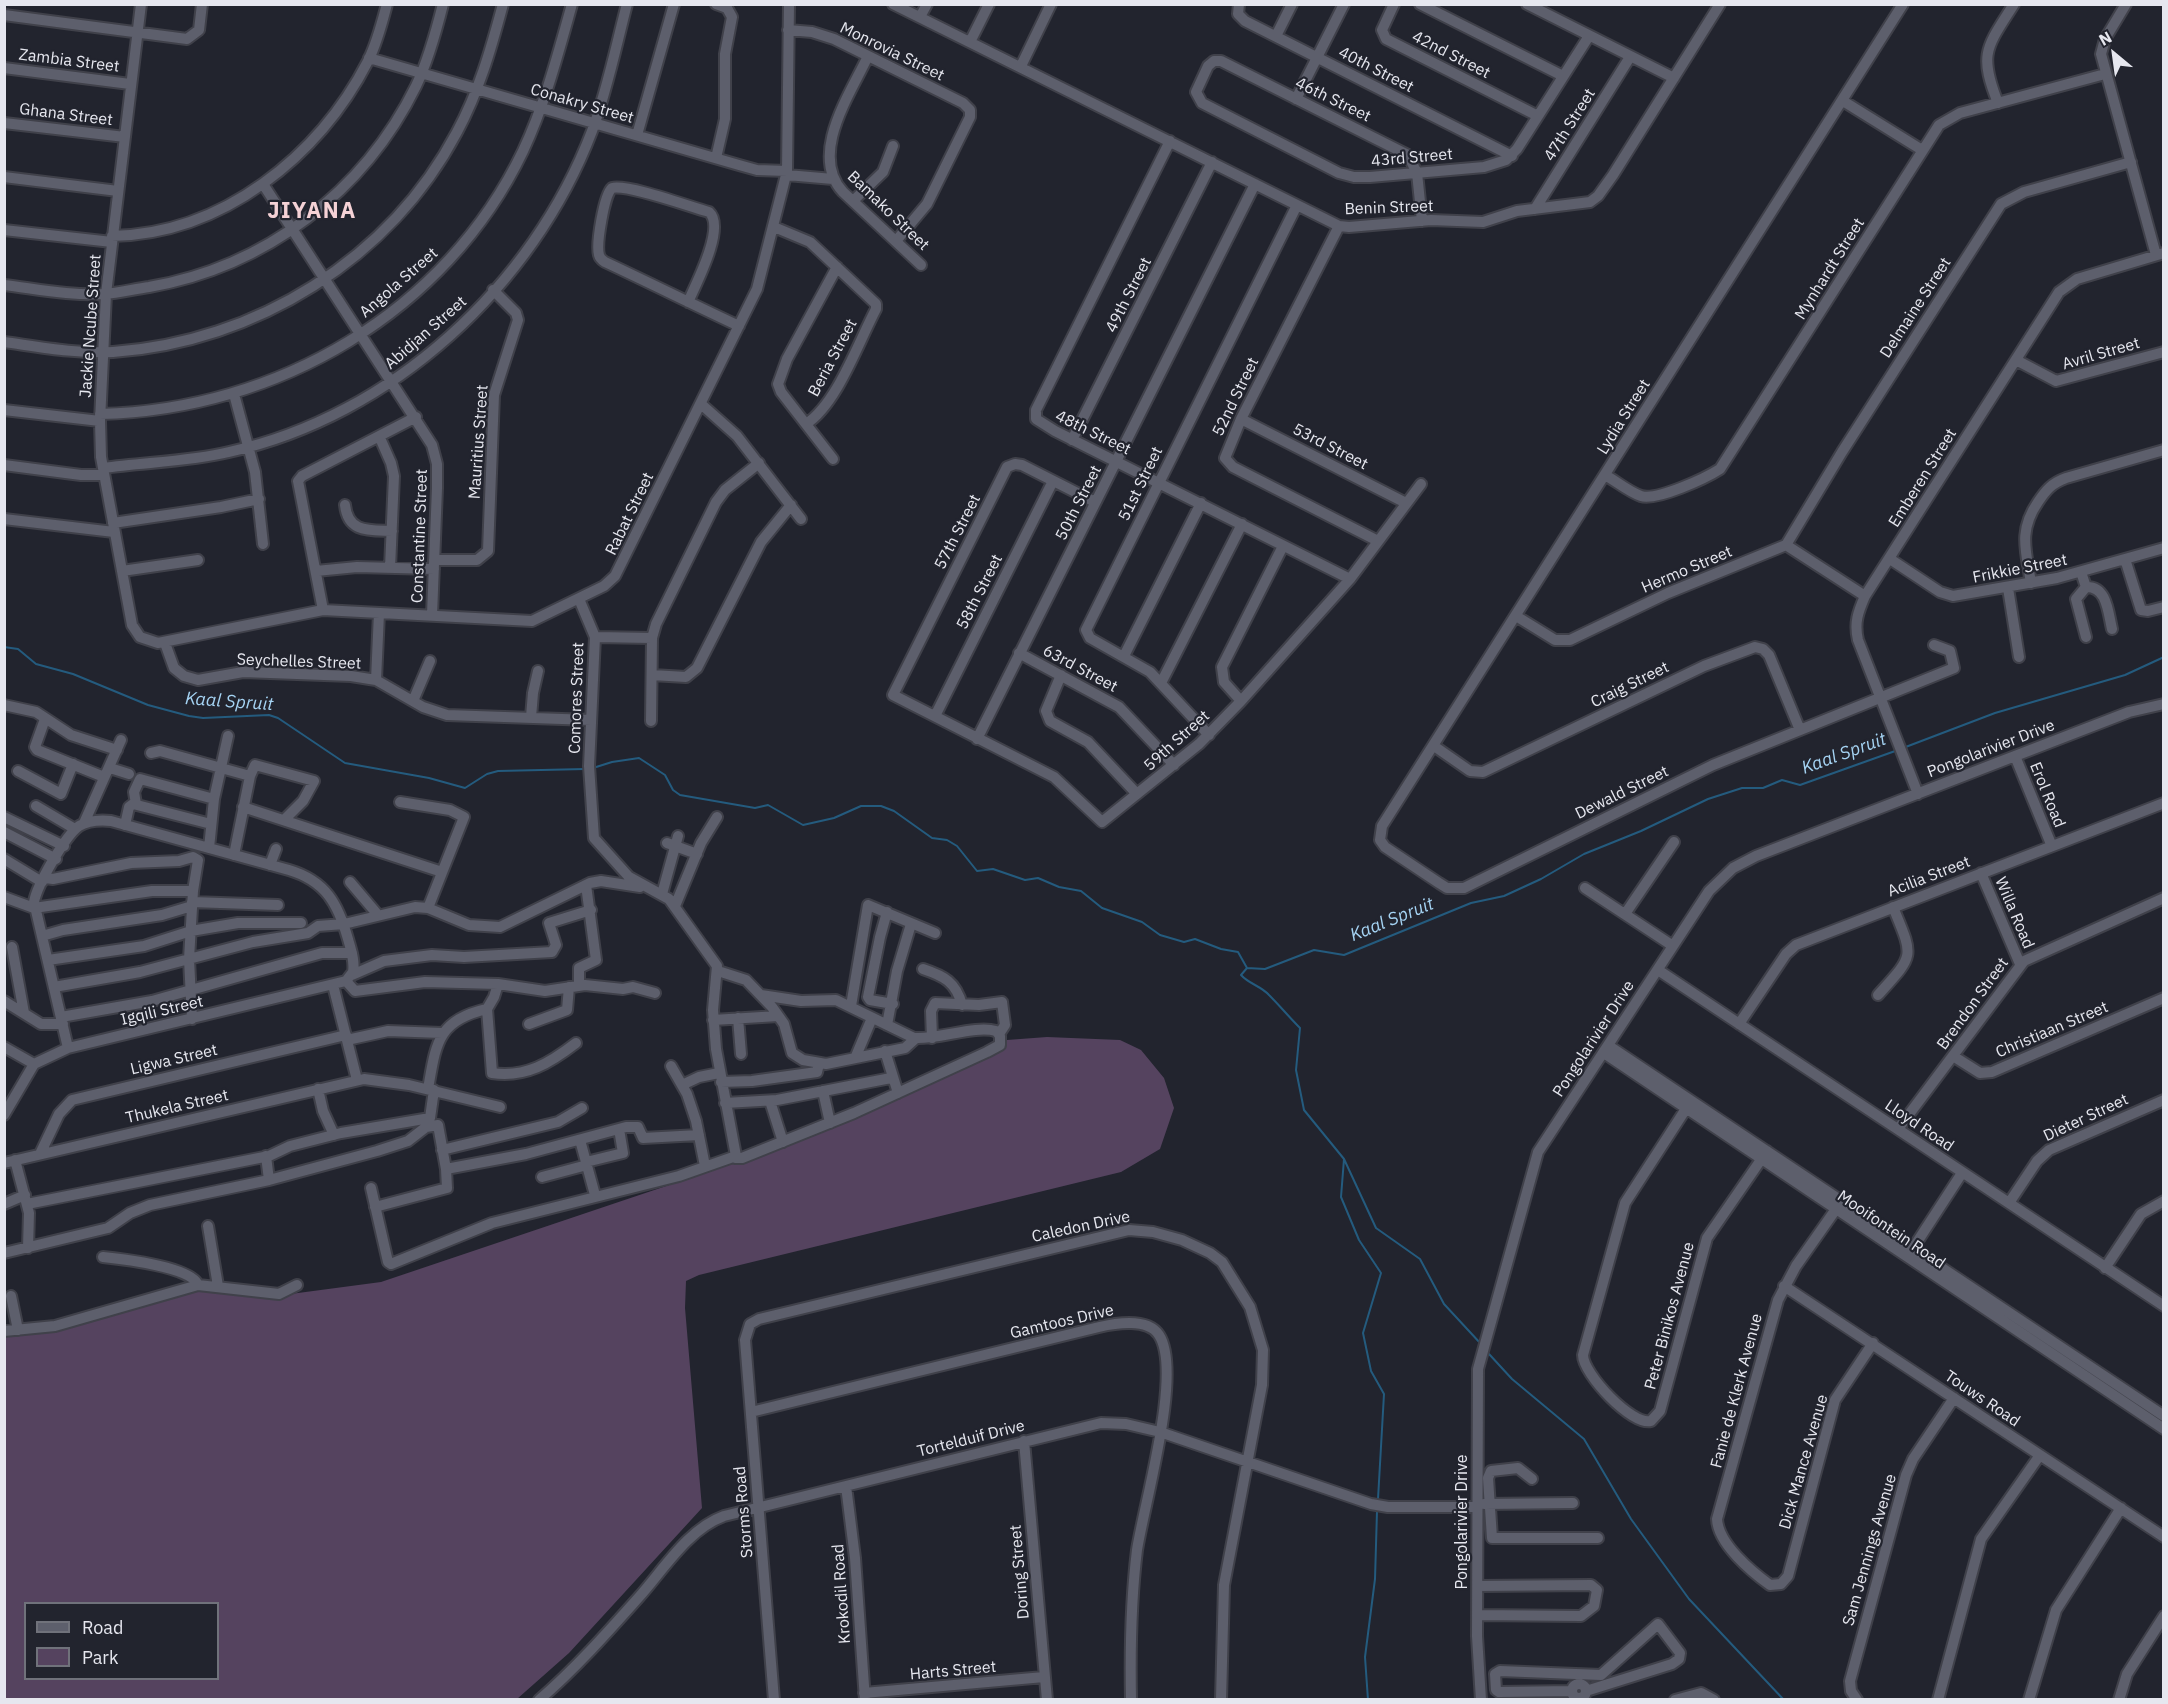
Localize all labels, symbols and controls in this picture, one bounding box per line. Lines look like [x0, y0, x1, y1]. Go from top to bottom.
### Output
street label: Monrovia Street [837, 18, 947, 86]
north arrow [2084, 24, 2144, 84]
street label: 42nd Street [1409, 27, 1493, 83]
text: N [2095, 27, 2115, 50]
street label: 40th Street [1335, 43, 1417, 97]
street label: Zambia Street [18, 45, 120, 77]
street label: 46th Street [1292, 73, 1374, 127]
street label: Conakry Street [528, 80, 636, 128]
street label: 47th Street [1540, 85, 1600, 165]
street label: Ghana Street [18, 100, 114, 130]
street label: 43rd Street [1370, 145, 1454, 171]
street label: Bamako Street [843, 167, 933, 255]
street label: Benin Street [1344, 197, 1434, 219]
district label: JIYANA [267, 199, 357, 225]
street label: Mynhardt Street [1791, 215, 1869, 323]
street label: Angola Street [356, 244, 442, 322]
street label: Jackie Ncube Street [76, 254, 106, 398]
street label: 49th Street [1102, 254, 1156, 336]
street label: Delmaine Street [1876, 254, 1956, 362]
street label: Abidjan Street [381, 292, 471, 374]
street label: Beria Street [804, 316, 862, 400]
street label: Avril Street [2060, 334, 2142, 374]
street label: 52nd Street [1209, 354, 1263, 440]
street label: Lydia Street [1593, 376, 1655, 458]
street label: Mauritius Street [465, 384, 493, 500]
street label: 48th Street [1052, 406, 1134, 460]
street label: 53rd Street [1289, 420, 1371, 474]
street label: Emberen Street [1885, 425, 1961, 531]
street label: 51st Street [1115, 444, 1167, 524]
street label: 50th Street [1052, 462, 1106, 544]
street label: Constantine Street [408, 469, 432, 603]
street label: Rabat Street [602, 469, 658, 559]
street label: 57th Street [931, 491, 985, 573]
street label: Hermo Street [1639, 542, 1735, 598]
street label: Frikkie Street [1971, 550, 2069, 588]
street label: 58th Street [953, 551, 1007, 633]
street label: 63rd Street [1039, 641, 1121, 697]
street label: Comores Street [565, 642, 589, 754]
street label: Seychelles Street [236, 650, 362, 674]
street label: Craig Street [1588, 658, 1672, 712]
water label: Kaal Spruit [184, 688, 274, 716]
street label: 59th Street [1140, 707, 1214, 775]
street label: Pongolarivier Drive [1925, 716, 2057, 782]
water label: Kaal Spruit [1799, 729, 1889, 779]
street label: Erol Road [2025, 759, 2069, 831]
street label: Dewald Street [1572, 762, 1672, 824]
street label: Acilia Street [1885, 852, 1973, 902]
street label: Willa Road [1990, 874, 2038, 952]
water label: Kaal Spruit [1347, 893, 1437, 947]
street label: Brendon Street [1933, 954, 2013, 1054]
street label: Pongolarivier Drive [1549, 977, 1639, 1101]
street label: Igqili Street [119, 992, 205, 1030]
street label: Christiaan Street [1993, 998, 2111, 1062]
street label: Ligwa Street [129, 1041, 219, 1079]
street label: Thukela Street [124, 1086, 230, 1128]
street label: Dieter Street [2041, 1090, 2131, 1146]
street label: Lloyd Road [1881, 1096, 1957, 1156]
street label: Mooifontein Road [1833, 1187, 1949, 1273]
street label: Caledon Drive [1030, 1207, 1132, 1247]
street label: Peter Binikos Avenue [1641, 1240, 1699, 1392]
street label: Gamtoos Drive [1008, 1301, 1116, 1343]
street label: Fanie de Klerk Avenue [1707, 1312, 1767, 1470]
street label: Touws Road [1941, 1367, 2023, 1431]
street label: Dick Mance Avenue [1776, 1392, 1832, 1532]
street label: Tortelduif Drive [915, 1416, 1027, 1462]
street label: Pongolarivier Drive [1452, 1455, 1472, 1589]
street label: Storms Road [730, 1465, 758, 1559]
street label: Sam Jennings Avenue [1839, 1472, 1901, 1628]
street label: Doring Street [1006, 1524, 1034, 1620]
street label: Krokodil Road [829, 1543, 855, 1645]
legend [24, 1602, 219, 1680]
text: Road [82, 1616, 123, 1639]
text: Park [82, 1646, 118, 1669]
street label: Harts Street [909, 1658, 997, 1684]

